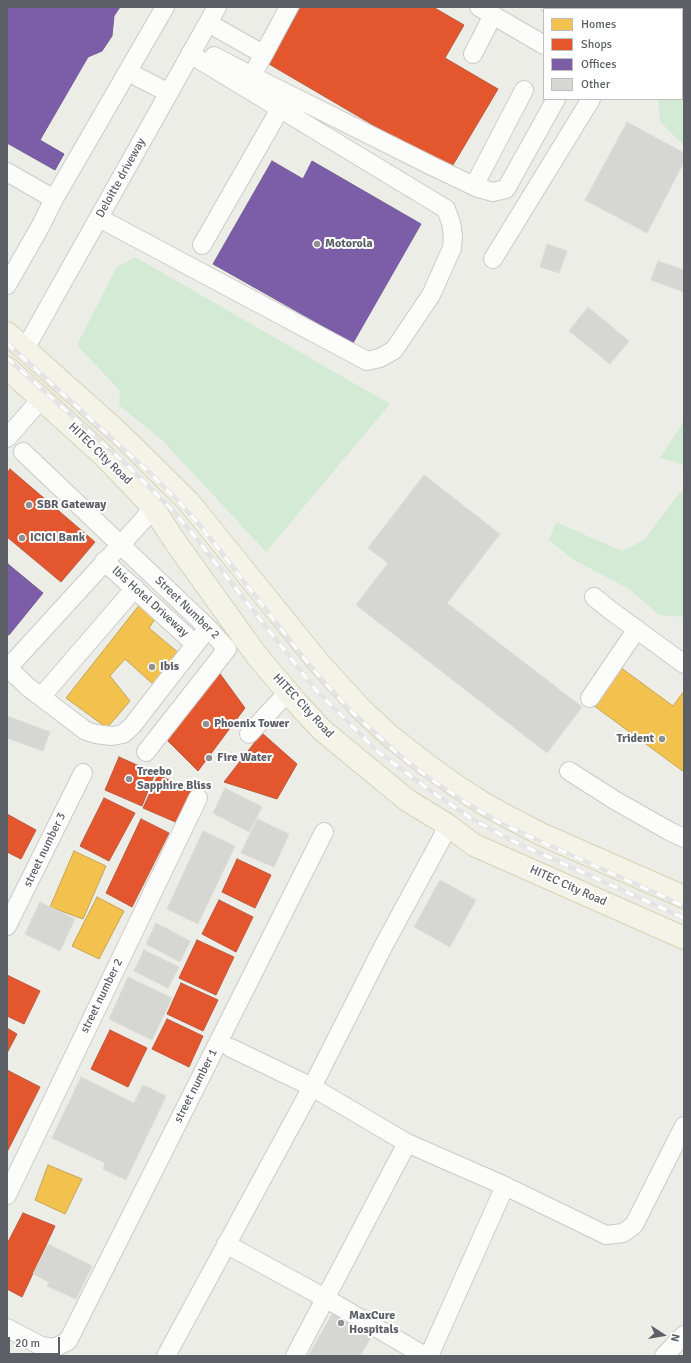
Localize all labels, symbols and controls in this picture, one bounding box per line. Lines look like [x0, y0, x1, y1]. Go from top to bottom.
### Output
legend [543, 8, 683, 100]
text: Homes [581, 17, 616, 32]
text: Shops [581, 37, 612, 52]
text: Offices [581, 57, 616, 72]
text: Other [581, 77, 610, 92]
street label: Deloitte driveway [93, 136, 149, 220]
place label: Motorola [325, 237, 373, 251]
marker: Motorola [312, 239, 322, 249]
street label: HITEC City Road [65, 420, 135, 488]
place label: SBR Gateway [37, 498, 106, 512]
marker: SBR Gateway [24, 500, 34, 510]
place label: ICICI Bank [30, 531, 85, 545]
marker: ICICI Bank [17, 533, 27, 543]
street label: lbis Hotel Driveway [109, 564, 191, 640]
street label: Street Number 2 [152, 574, 222, 642]
place label: Ibis [160, 660, 179, 674]
marker: Ibis [147, 662, 157, 672]
street label: HITEC City Road [270, 671, 336, 741]
place label: Phoenix Tower [214, 717, 289, 731]
marker: Phoenix Tower [201, 719, 211, 729]
place label: Trident [616, 732, 654, 746]
marker: Trident [657, 734, 667, 744]
place label: Fire Water [217, 751, 272, 765]
marker: Fire Water [204, 753, 214, 763]
place label: Treebo Sapphire Bliss [137, 765, 211, 793]
marker: Treebo Sapphire Bliss [124, 774, 134, 784]
street label: street number 3 [21, 810, 69, 890]
street label: HITEC City Road [527, 863, 609, 909]
street label: street number 2 [78, 956, 126, 1036]
street label: street number 1 [171, 1047, 221, 1125]
place label: MaxCure Hospitals [349, 1309, 399, 1337]
north arrow [643, 1315, 683, 1355]
marker: MaxCure Hospitals [336, 1318, 346, 1328]
scale bar [10, 1329, 62, 1355]
text: N [668, 1333, 682, 1343]
text: 20 m [15, 1336, 40, 1351]

